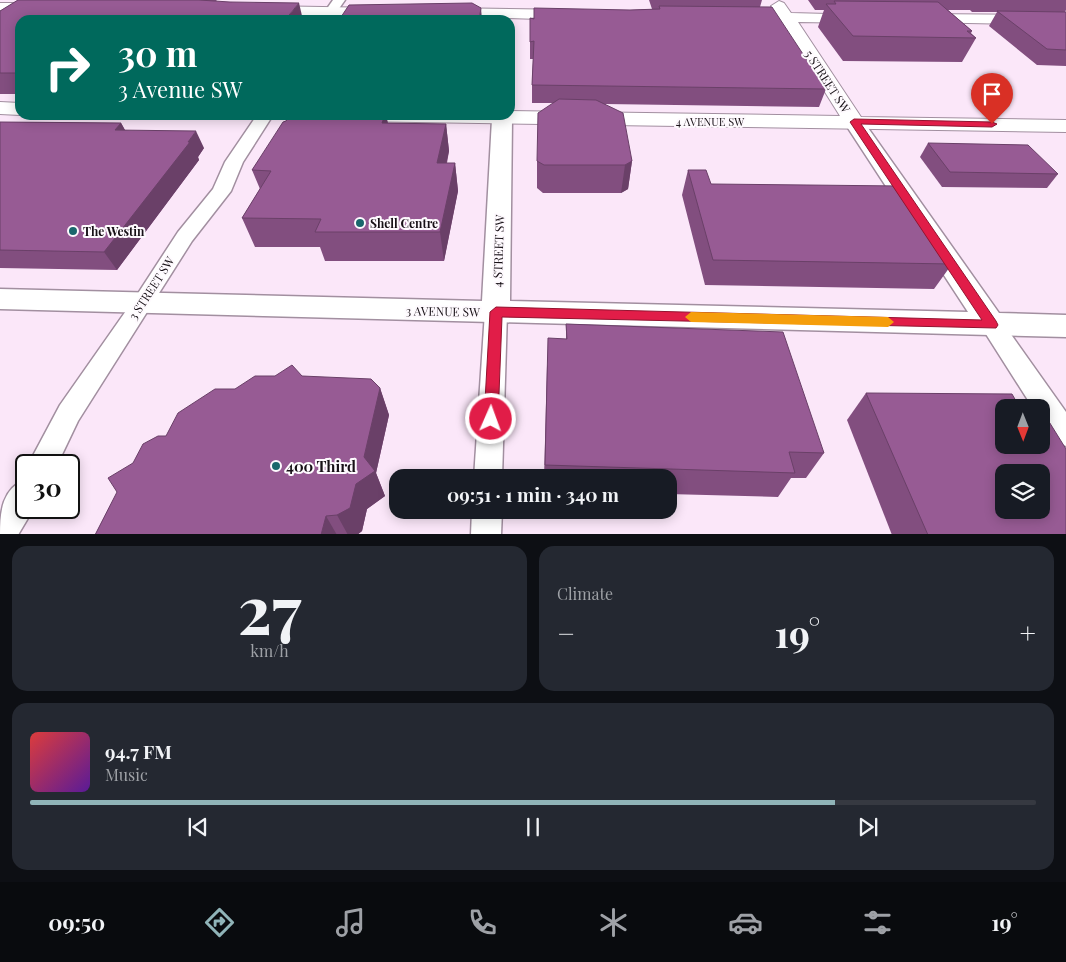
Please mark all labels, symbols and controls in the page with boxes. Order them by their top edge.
text: 30 m [118,29,198,76]
icon: right [35,35,100,100]
street label: 5 STREET SW [802,47,854,116]
pin [971,73,1013,124]
text: 3 Avenue SW [118,74,243,104]
icon: arrive [978,80,1006,108]
street label: 4 AVENUE SW [676,114,744,129]
street label: 4 STREET SW [489,214,507,288]
place label: Shell Centre [370,215,438,231]
marker: Shell Centre [354,217,366,229]
place label: The Westin [83,223,145,239]
marker: The Westin [67,225,79,237]
street label: 3 STREET SW [125,253,177,323]
street label: 3 AVENUE SW [406,302,480,320]
position arrow [464,392,516,444]
north arrow [995,399,1050,454]
map controls [995,399,1050,519]
speed limit sign: 30 [15,454,80,519]
place label: 400 Third [286,456,356,476]
marker: 400 Third [270,460,282,472]
button: layers [995,464,1050,519]
text: 09:51 · 1 min · 340 m [447,481,619,507]
text: 27 [238,564,301,650]
text: Climate [557,583,613,604]
text: 19° [774,607,820,658]
text: − [557,614,575,651]
text: + [1020,614,1036,651]
text: km/h [250,640,289,661]
text: 94.7 FM [105,738,172,764]
text: Music [105,764,148,785]
icon: previous [184,813,212,841]
icon: pause [519,813,547,841]
icon: next [854,813,882,841]
icon: directions [202,905,237,940]
icon: music [333,905,368,940]
icon: phone [465,905,500,940]
icon: climate [596,905,631,940]
icon: car [728,905,763,940]
icon: filters [860,905,895,940]
text: 09:50 [48,907,105,937]
text: 19° [991,907,1018,937]

